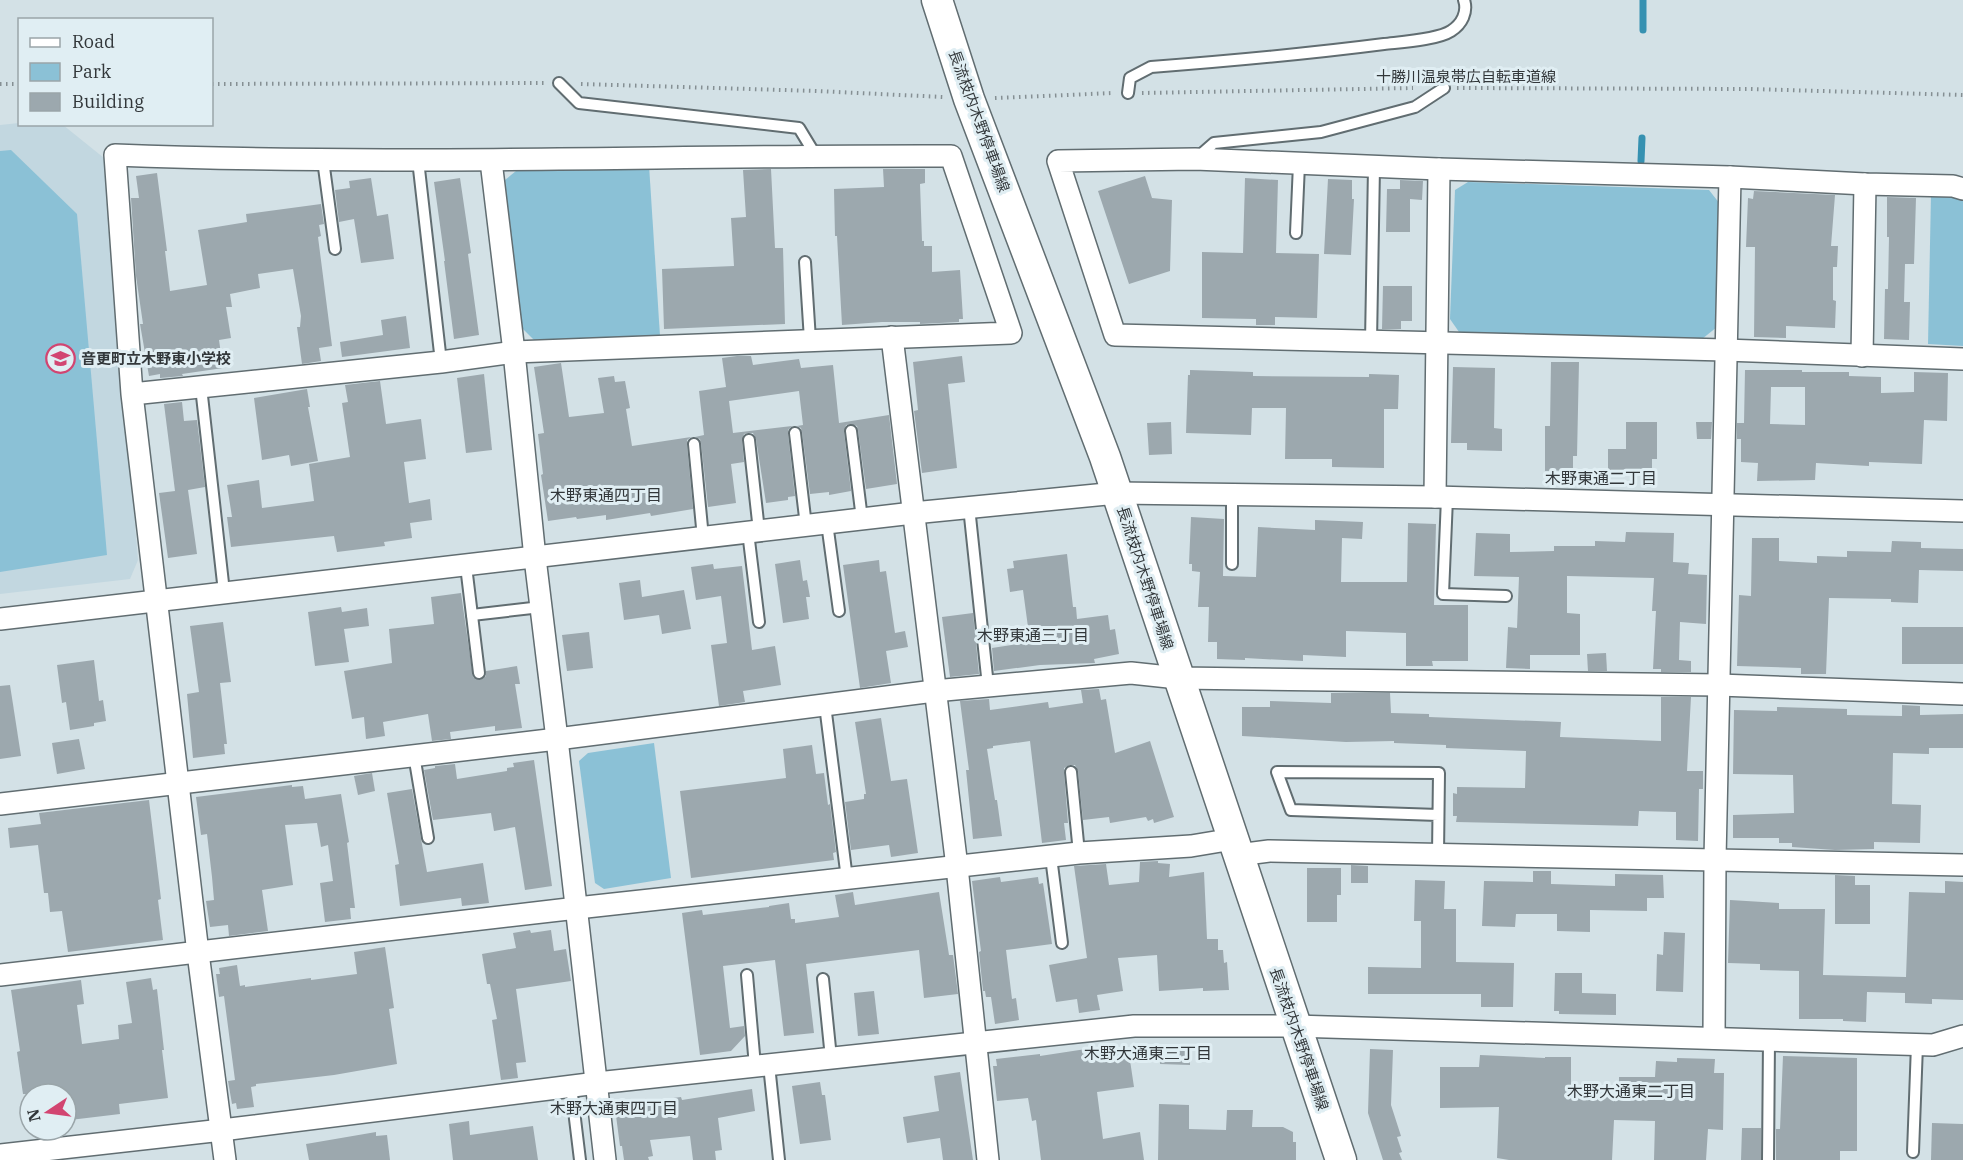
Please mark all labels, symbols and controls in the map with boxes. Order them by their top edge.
legend [18,18,213,126]
text: Road [72,30,115,53]
street label: 長流枝内木野停車場線 [945,47,1014,195]
text: Park [72,60,112,83]
street label: 十勝川温泉帯広自転車道線 [1376,67,1556,86]
text: Building [72,90,144,113]
school or university icon: 音更町立木野東小学校 [44,343,76,375]
place label: 音更町立木野東小学校 [81,349,231,368]
district label: 木野東通二丁目 [1545,468,1657,488]
district label: 木野東通四丁目 [550,485,662,505]
street label: 長流枝内木野停車場線 [1113,504,1178,652]
district label: 木野東通三丁目 [977,625,1089,645]
street label: 長流枝内木野停車場線 [1266,965,1333,1113]
district label: 木野大通東三丁目 [1084,1043,1212,1063]
district label: 木野大通東二丁目 [1567,1081,1695,1101]
north arrow [18,1082,78,1142]
district label: 木野大通東四丁目 [550,1098,678,1118]
text: N [22,1107,45,1124]

